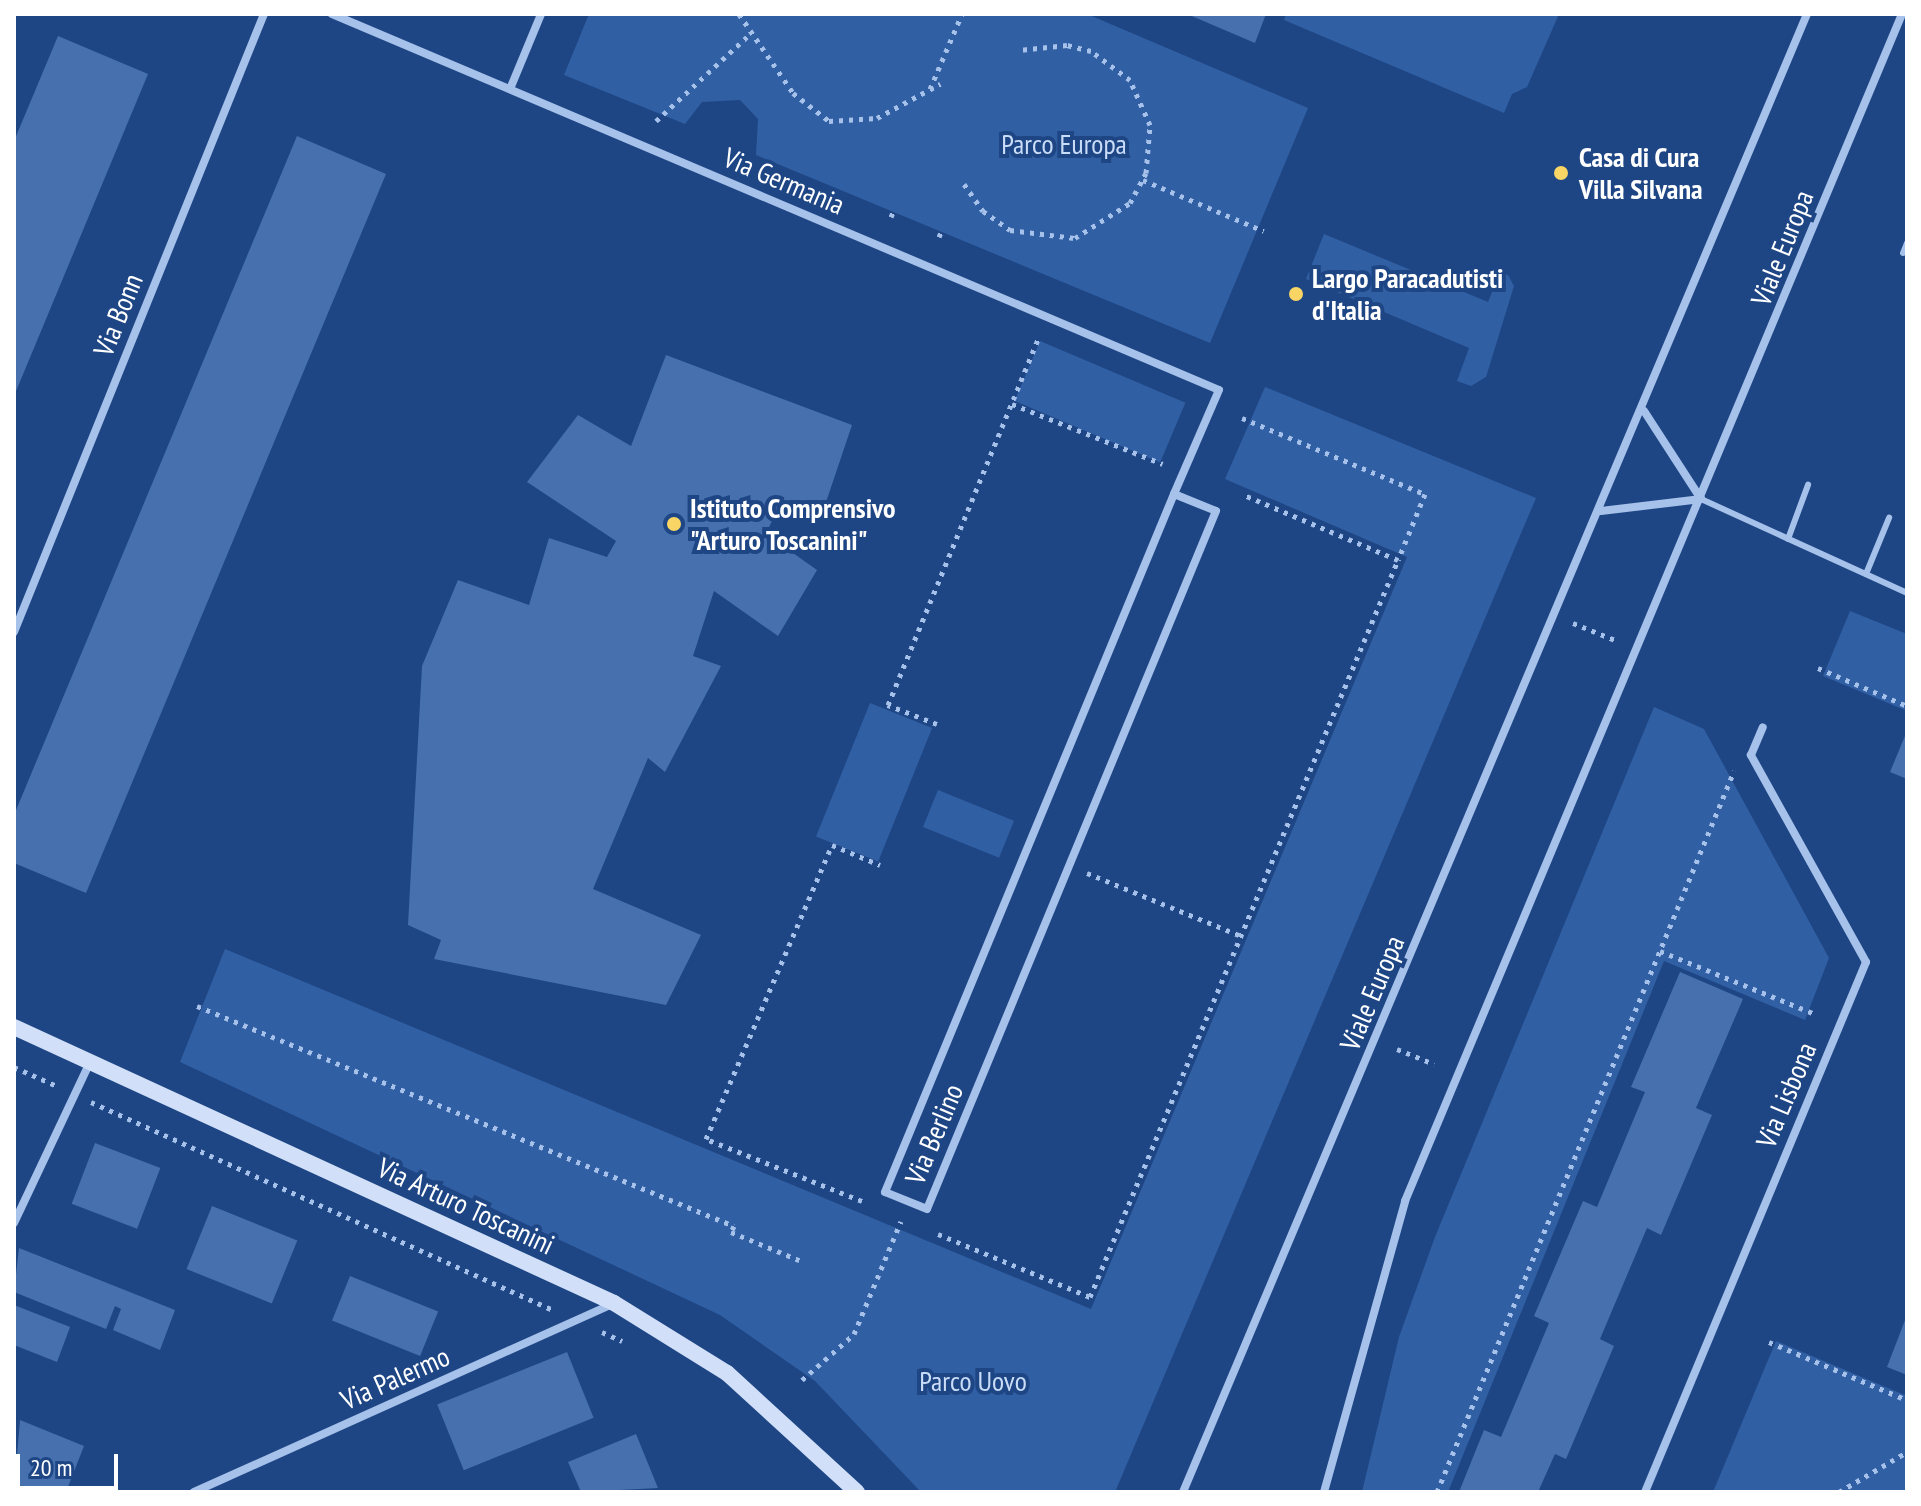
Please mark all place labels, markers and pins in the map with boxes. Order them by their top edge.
place label: Casa di Cura Villa Silvana [1579,140,1703,206]
marker: Casa di Cura Villa Silvana [1550,162,1572,184]
place label: Largo Paracadutisti d'Italia [1312,261,1503,327]
marker: Largo Paracadutisti d'Italia [1287,285,1305,303]
place label: Istituto Comprensivo "Arturo Toscanini" [690,491,896,557]
marker: Istituto Comprensivo "Arturo Toscanini" [665,515,683,533]

